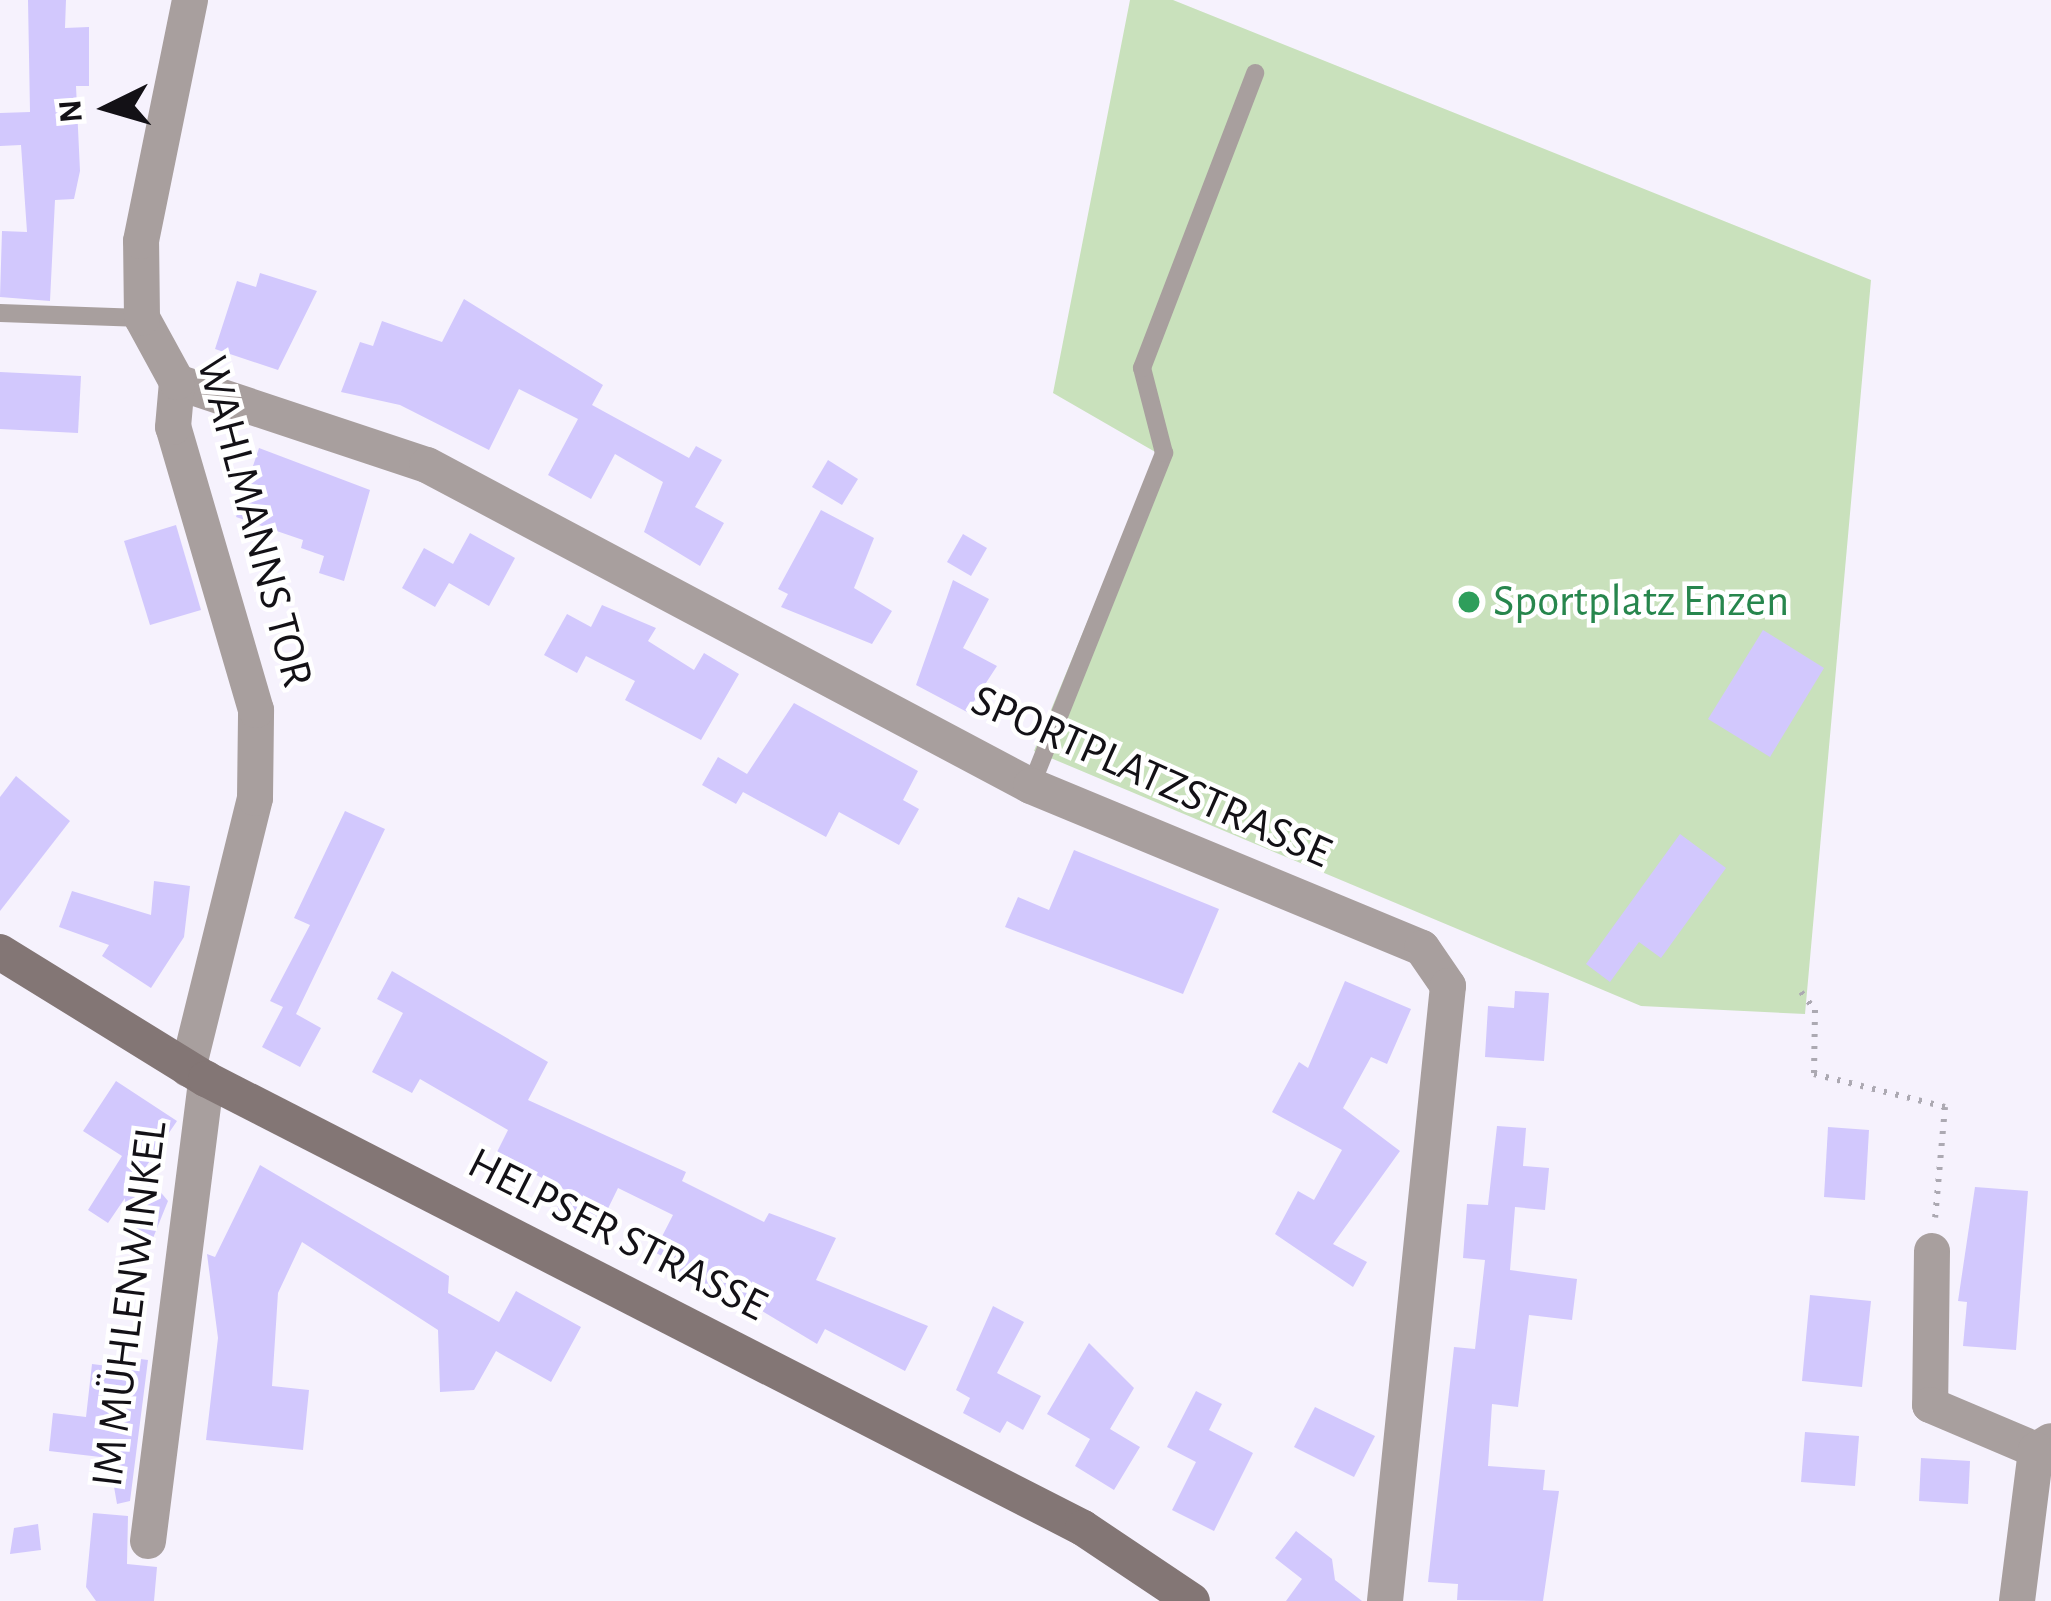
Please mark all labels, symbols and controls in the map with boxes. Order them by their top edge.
north arrow [48,48,168,168]
text: N [54,98,89,124]
street label: WAHLMANNS TOR [184,351,324,693]
place label: Sportplatz Enzen [1493,575,1789,629]
marker: Sportplatz Enzen [1456,589,1482,615]
street label: SPORTPLATZSTRASSE [963,673,1339,881]
street label: IM MÜHLENWINKEL [81,1118,179,1490]
street label: HELPSER STRASSE [459,1137,775,1333]

